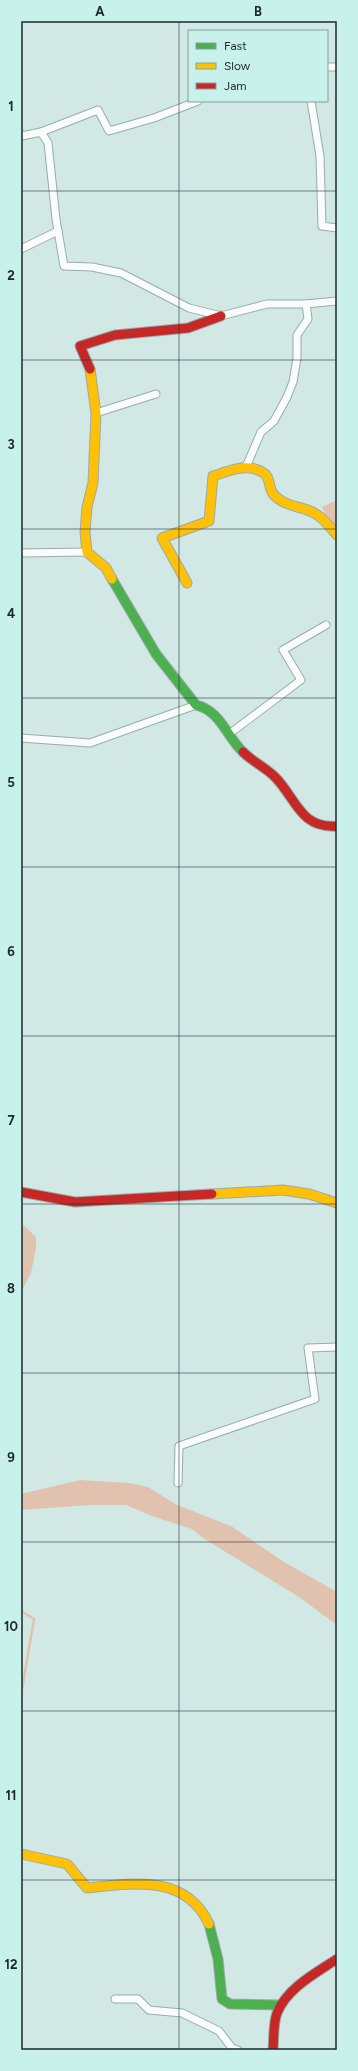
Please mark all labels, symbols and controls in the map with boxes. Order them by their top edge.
text: A [95,4,105,19]
text: B [254,4,262,19]
legend [188,30,328,102]
text: Fast [224,39,247,53]
text: Slow [224,59,251,73]
text: Jam [224,79,247,93]
text: 1 [8,99,14,114]
text: 2 [7,268,15,283]
text: 3 [7,437,15,452]
text: 4 [7,606,15,621]
text: 5 [7,775,15,790]
text: 6 [7,944,15,959]
text: 7 [7,1113,15,1128]
text: 8 [7,1281,15,1296]
text: 9 [7,1450,15,1465]
text: 10 [4,1619,18,1634]
text: 11 [6,1788,16,1803]
text: 12 [4,1957,18,1972]

